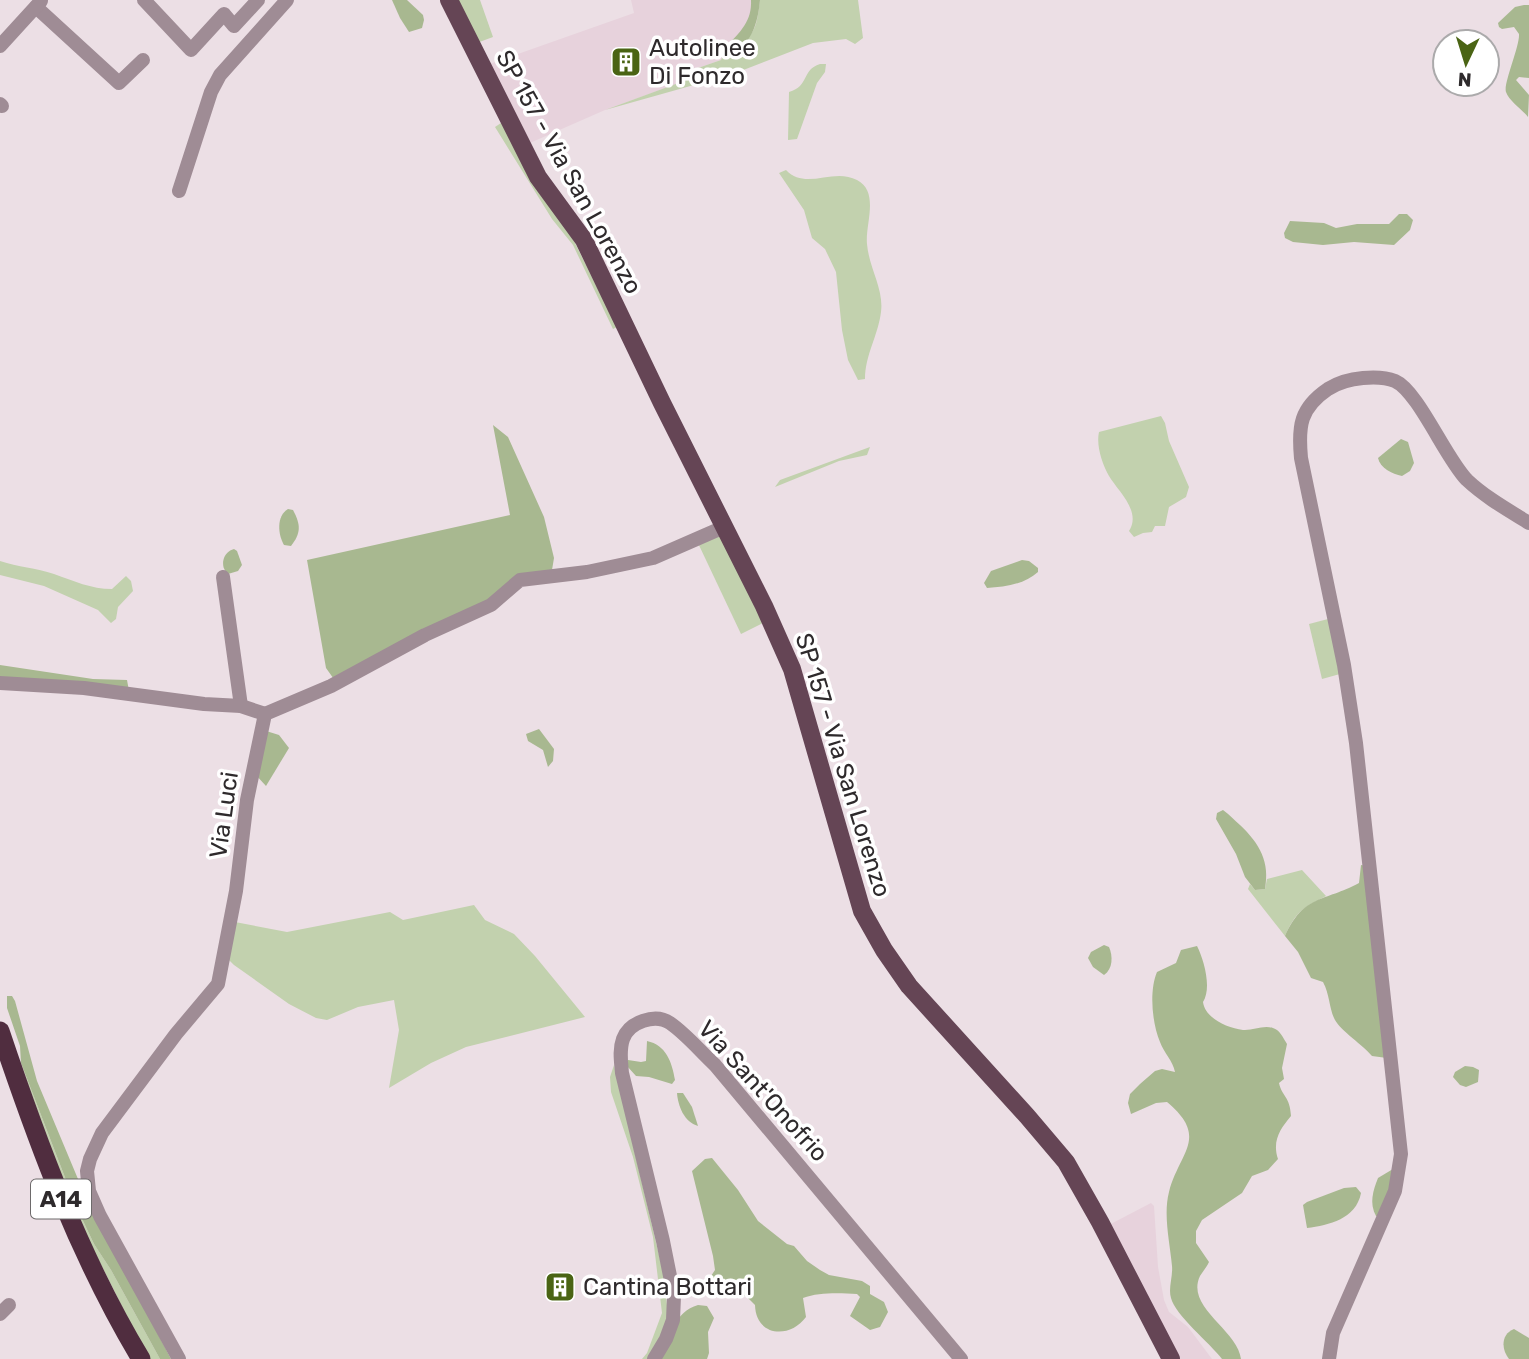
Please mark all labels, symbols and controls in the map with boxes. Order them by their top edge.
north arrow [1431,28,1501,98]
place label: Autolinee Di Fonzo [649,34,756,90]
street label: SP 157 - Via San Lorenzo [490,45,648,299]
building icon: Autolinee Di Fonzo [609,45,643,79]
text: N [1457,68,1472,91]
street label: SP 157 - Via San Lorenzo [790,630,896,900]
street label: Via Luci [204,770,244,860]
street label: Via Sant'Onofrio [692,1015,834,1167]
road number: A14 [31,1180,91,1218]
building icon: Cantina Bottari [543,1270,577,1304]
place label: Cantina Bottari [583,1273,752,1301]

